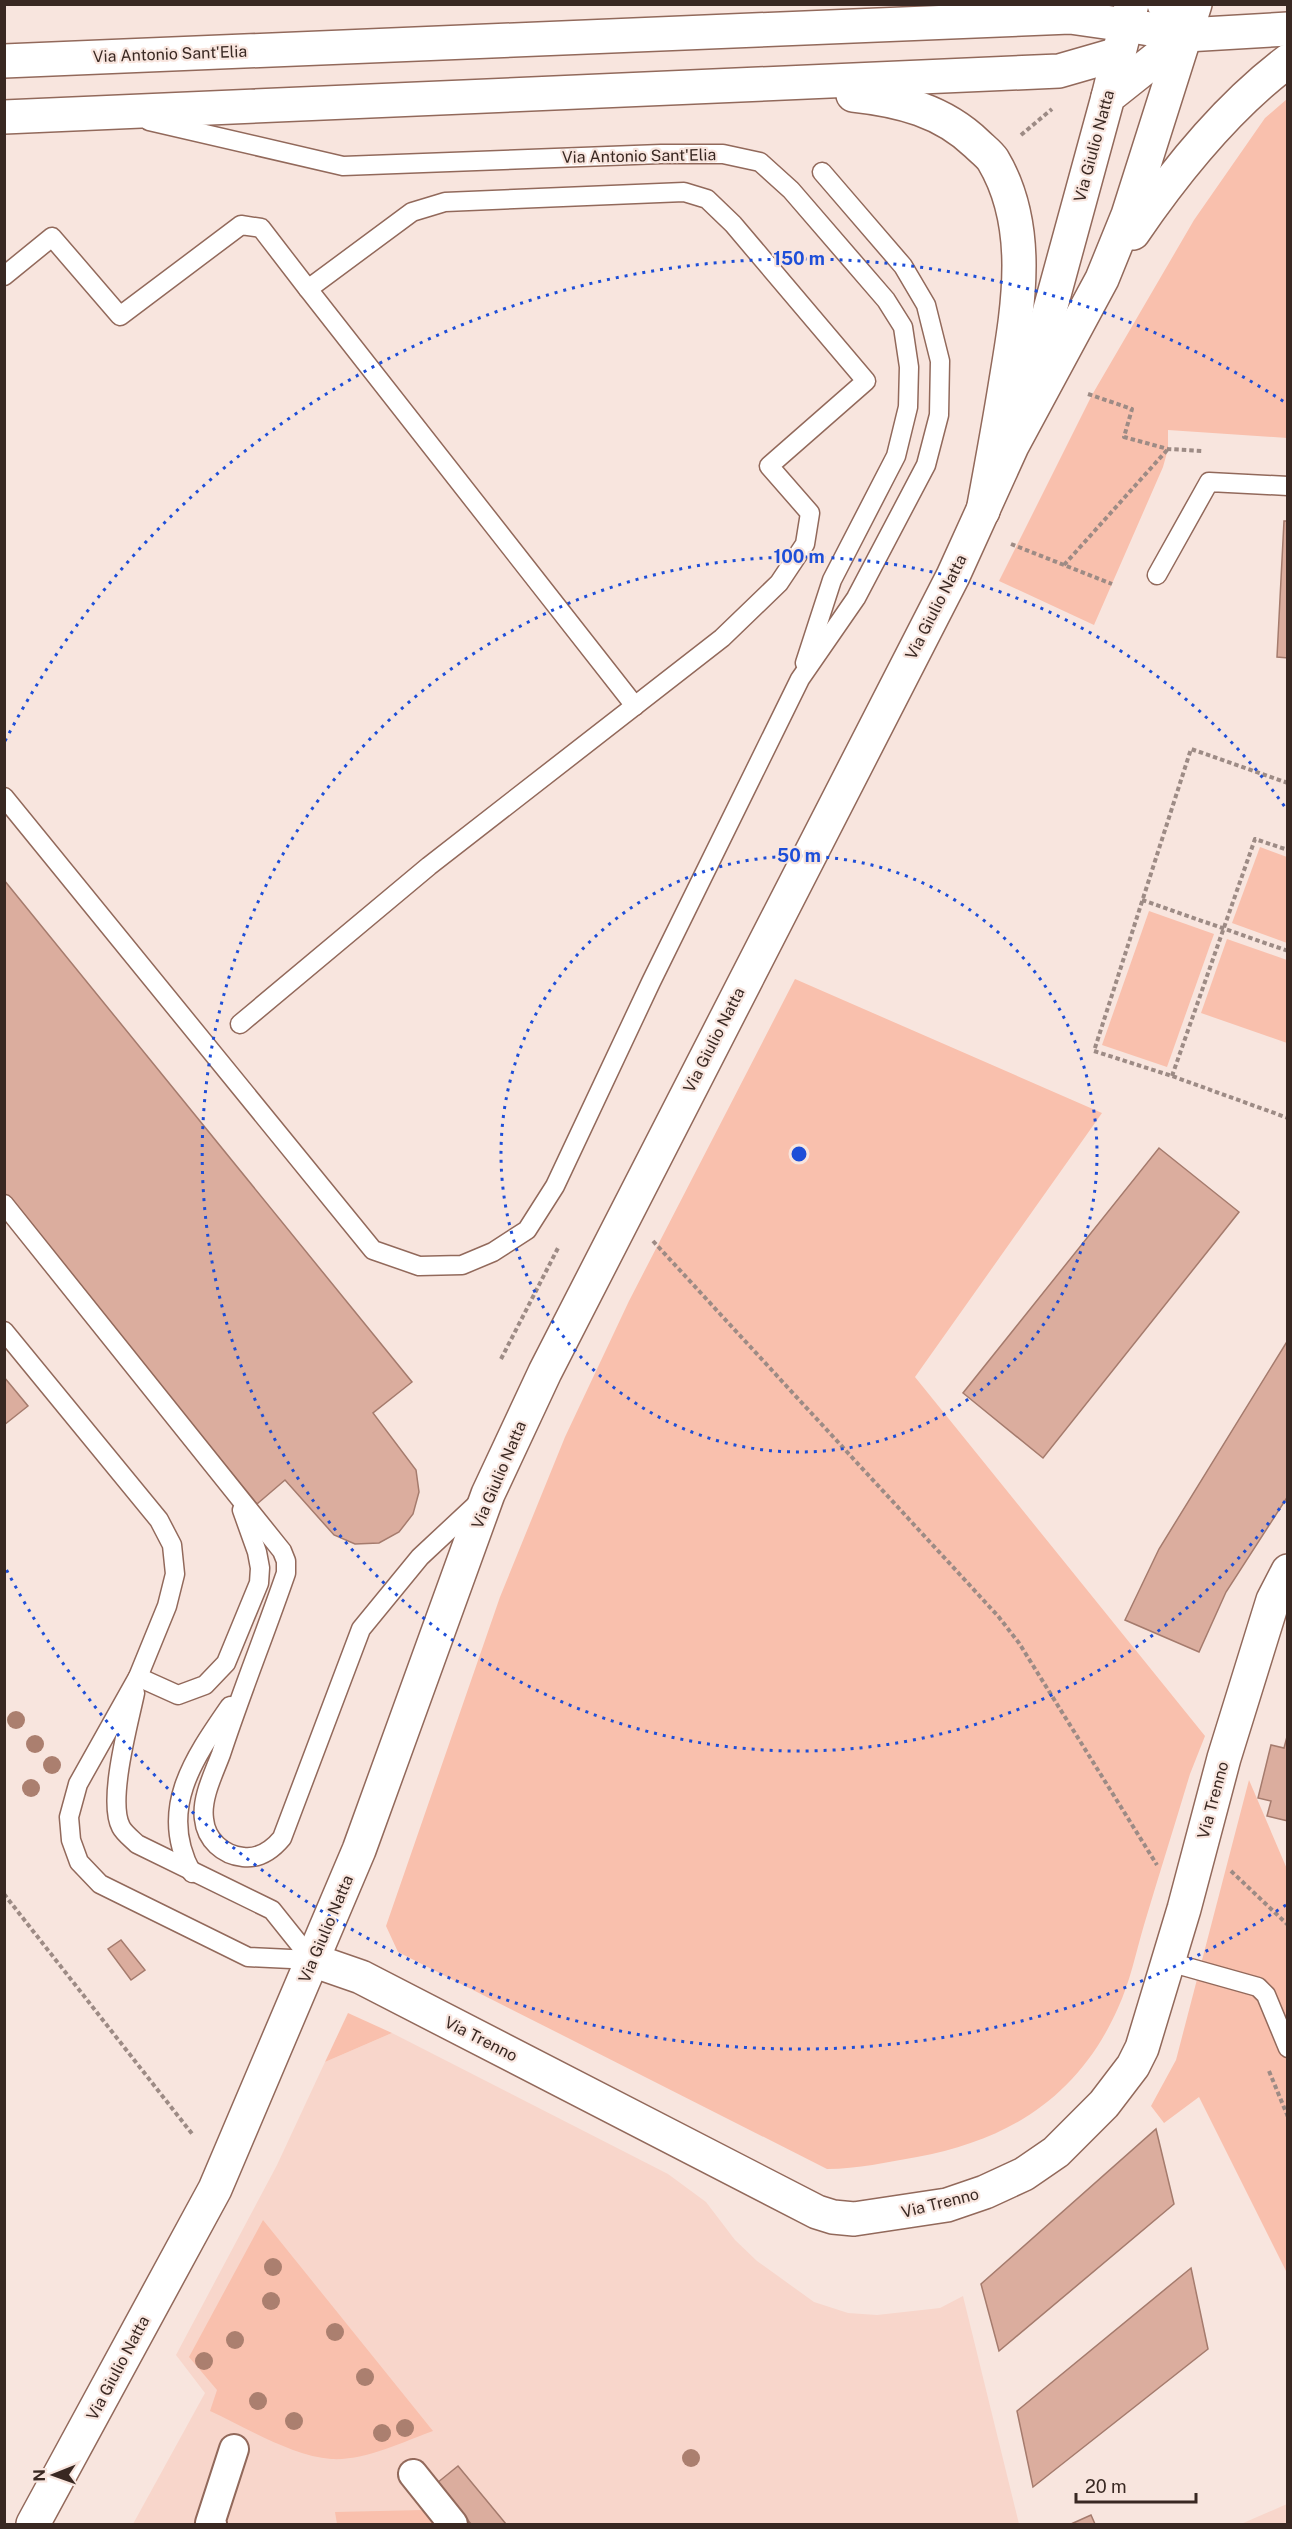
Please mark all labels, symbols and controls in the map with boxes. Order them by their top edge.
street label: Via Antonio Sant'Elia [93,42,247,66]
street label: Via Giulio Natta [1070,88,1118,204]
street label: Via Antonio Sant'Elia [562,145,716,167]
text: 150 m [773,248,825,269]
text: 100 m [773,546,825,567]
street label: Via Giulio Natta [901,551,971,663]
text: 50 m [777,845,821,866]
street label: Via Giulio Natta [679,984,749,1096]
centre of rings [789,1144,809,1164]
street label: Via Giulio Natta [468,1418,530,1532]
street label: Via Trenno [1194,1759,1232,1841]
street label: Via Giulio Natta [295,1872,357,1986]
street label: Via Trenno [441,2013,521,2065]
street label: Via Trenno [899,2184,981,2222]
street label: Via Giulio Natta [83,2313,153,2423]
north arrow [24,2445,84,2505]
scale bar [1076,2466,1196,2504]
text: N [30,2469,49,2482]
text: 20 m [1085,2476,1127,2497]

